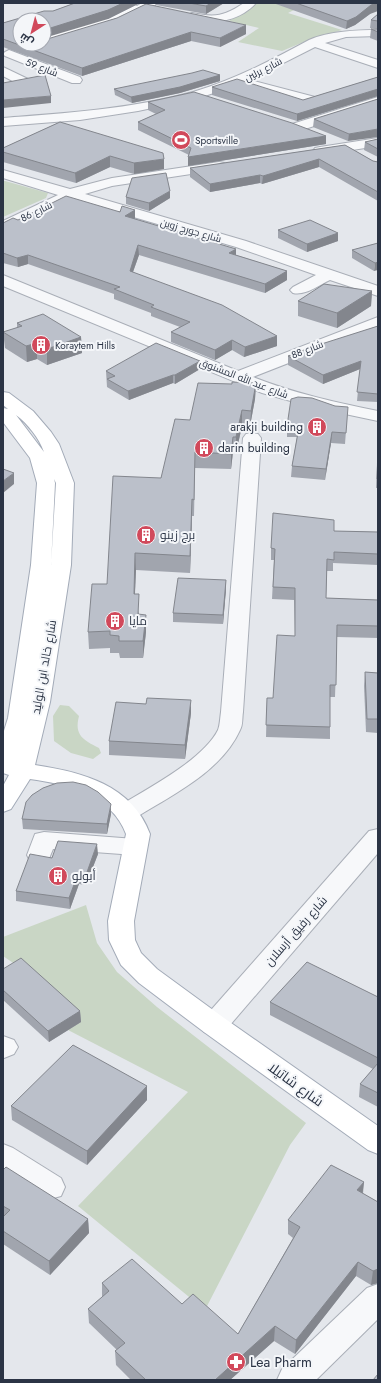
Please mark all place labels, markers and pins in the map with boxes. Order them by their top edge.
sports icon: Sportsville [170,129,192,151]
place label: Sportsville [195,133,238,148]
building icon: Koraytem Hills [30,334,52,356]
place label: Koraytem Hills [55,338,115,353]
building icon: arakji building [306,416,328,438]
place label: arakji building [230,418,303,436]
building icon: darin building [193,437,215,459]
place label: darin building [218,439,290,457]
building icon: برج زينو [135,524,157,546]
place label: برج زينو [160,526,195,544]
building icon: مايا [104,610,126,632]
place label: مايا [129,612,147,630]
building icon: أبولو [47,865,69,887]
place label: أبولو [72,867,96,885]
pharmacy icon: Lea Pharm [225,1351,247,1373]
place label: Lea Pharm [250,1352,312,1372]

